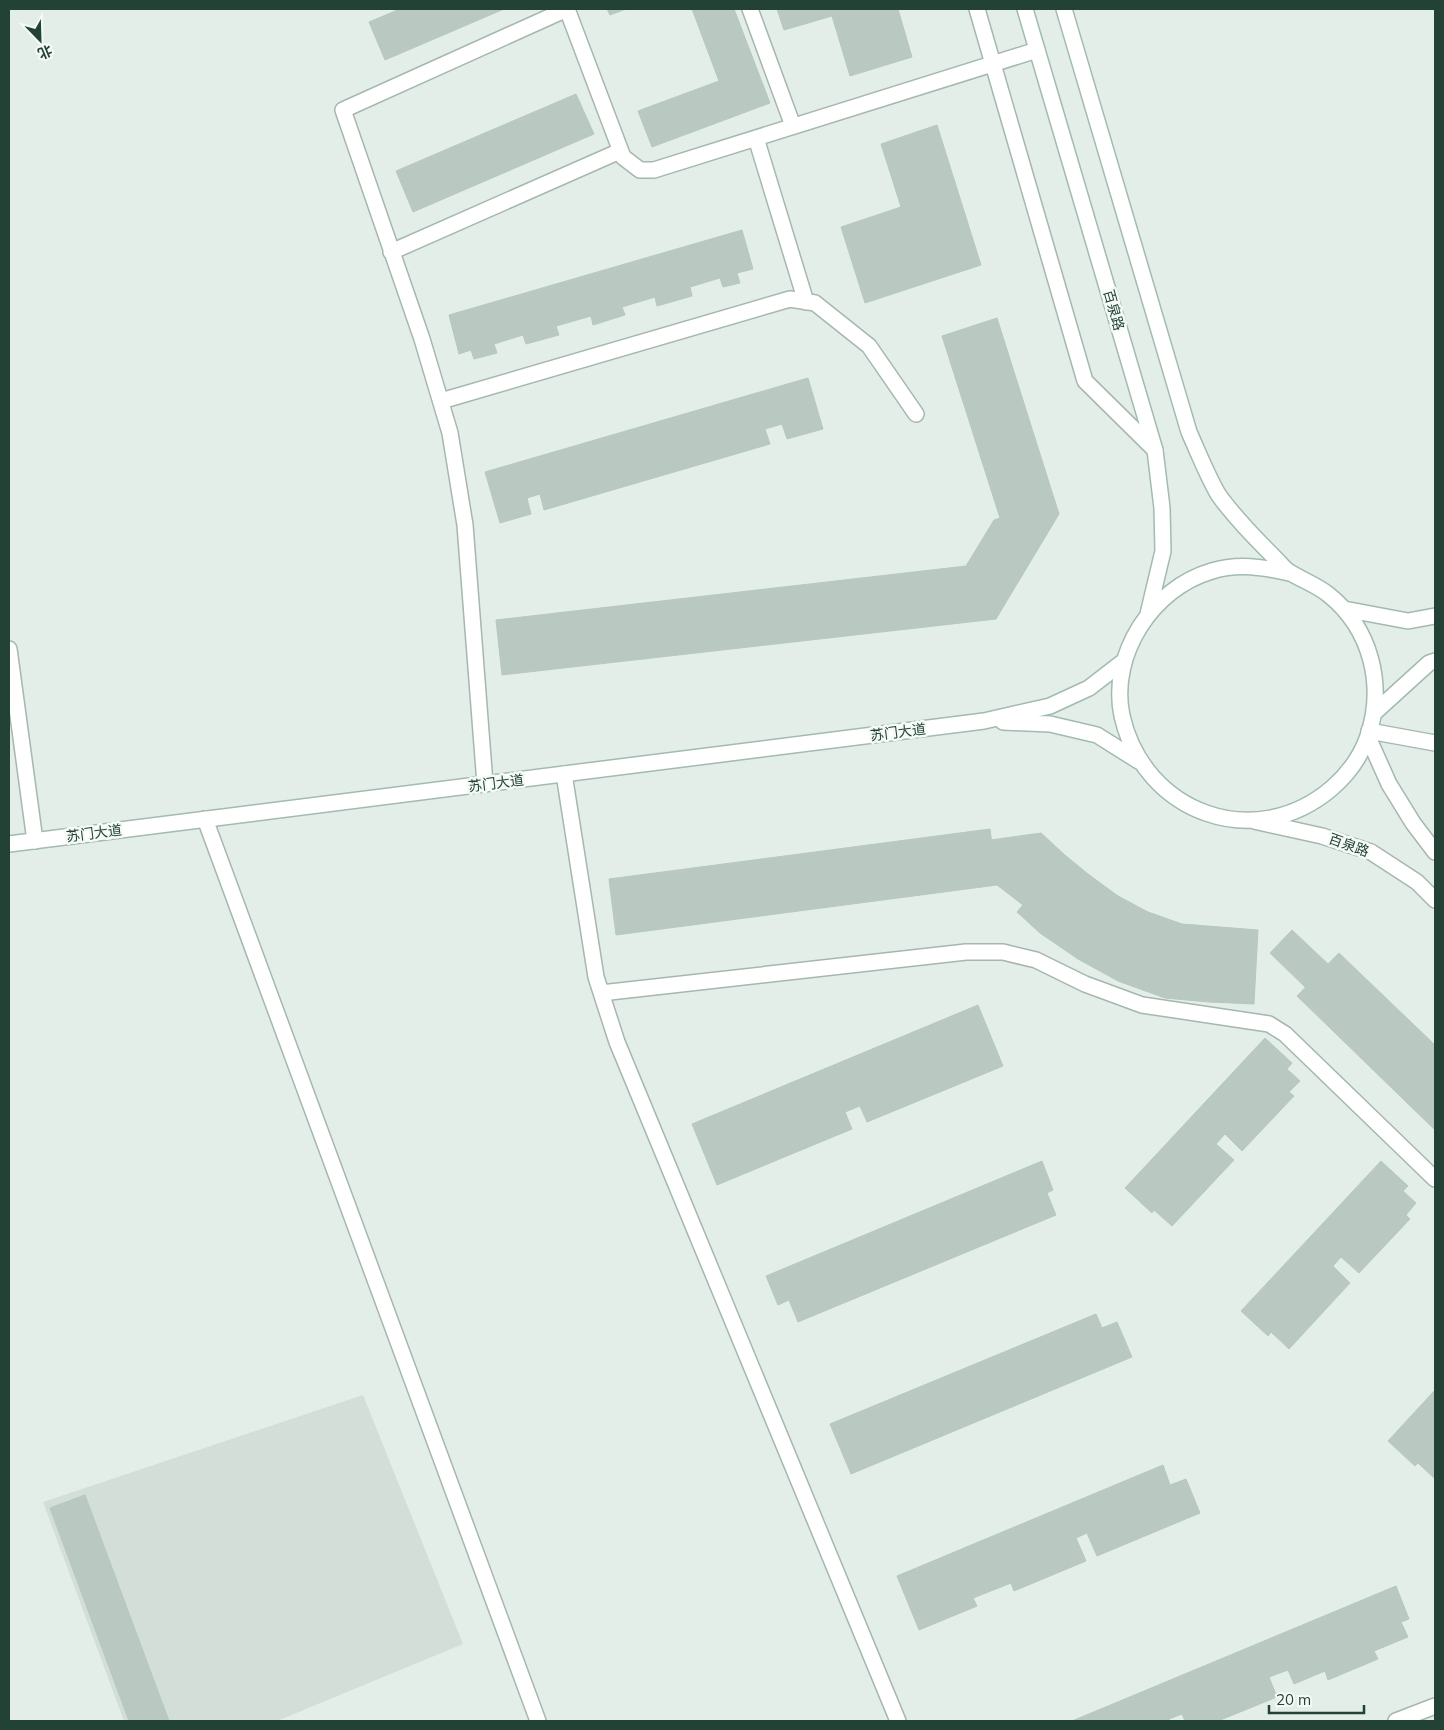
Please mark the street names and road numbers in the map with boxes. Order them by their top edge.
street label: 百泉路 [1100,287,1128,333]
street label: 苏门大道 [869,720,927,744]
street label: 苏门大道 [467,771,525,795]
street label: 苏门大道 [65,821,123,845]
street label: 百泉路 [1326,829,1372,861]

